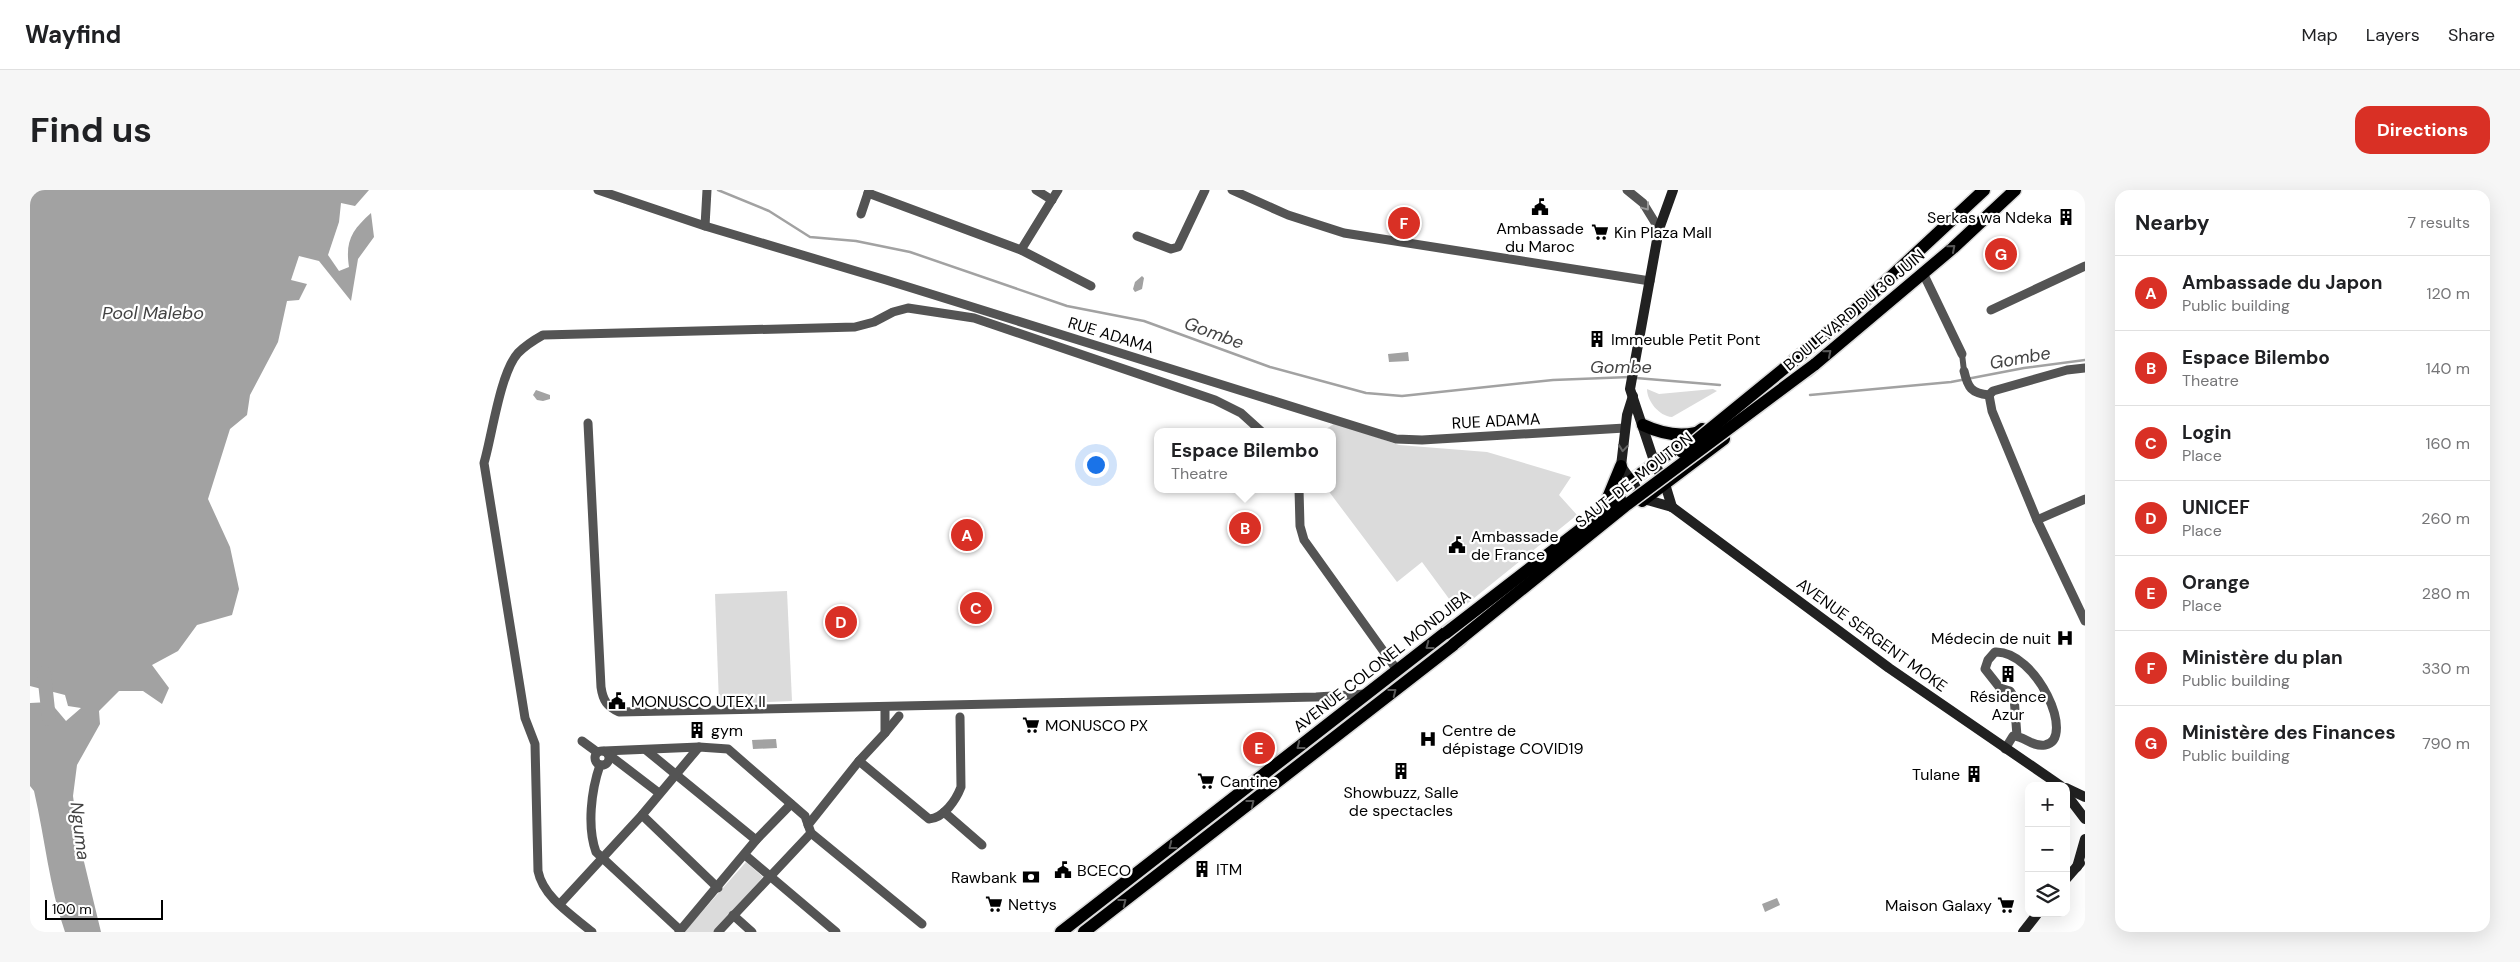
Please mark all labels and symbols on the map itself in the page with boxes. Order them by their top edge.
public building icon: Ambassade du Maroc [1530,197,1550,217]
one-way arrow [1640,201,1648,210]
pin: F [1388,204,1420,242]
place label: Serkas wa Ndeka [1927,207,2052,228]
building icon: Serkas wa Ndeka [2056,207,2076,227]
place label: Ambassade du Maroc [1496,218,1584,257]
supermarket icon: Kin Plaza Mall [1590,222,1610,242]
place label: Kin Plaza Mall [1614,222,1712,243]
pin: G [1985,235,2017,273]
one-way arrow [1947,244,1956,253]
street label: BOULEVARD DU 30 JUIN [1779,245,1929,375]
water label: Pool Malebo [102,301,204,325]
water label: Gombe [1181,311,1247,355]
street label: RUE ADAMA [1065,312,1157,358]
building icon: Immeuble Petit Pont [1587,329,1607,349]
place label: Immeuble Petit Pont [1611,329,1760,350]
water label: Gombe [1988,341,2052,375]
one-way arrow [1823,350,1832,359]
water label: Gombe [1590,355,1652,379]
street label: RUE ADAMA [1451,408,1541,434]
street label: SAUT-DE-MOUTON [1571,428,1697,532]
one-way arrow [1617,444,1628,452]
your location [1083,452,1109,478]
pin: B [1229,509,1261,547]
pin: A [951,516,983,554]
place label: Ambassade de France [1471,526,1559,565]
public building icon: Ambassade de France [1447,535,1467,555]
street label: AVENUE SERGENT MOKE [1793,573,1951,697]
street label: AVENUE COLONEL MONDJIBA [1289,585,1475,737]
pin: C [960,589,992,627]
pin: D [825,603,857,641]
place label: Médecin de nuit [1931,628,2051,649]
hospital icon: Médecin de nuit [2055,628,2075,648]
one-way arrow [1425,640,1435,649]
building icon: Résidence Azur [1998,664,2018,684]
place label: Résidence Azur [1970,686,2046,725]
one-way arrow [1387,689,1396,697]
public building icon: MONUSCO UTEX II [607,691,627,711]
place label: MONUSCO UTEX II [631,691,766,712]
supermarket icon: MONUSCO PX [1021,715,1041,735]
place label: MONUSCO PX [1045,715,1149,736]
building icon: gym [687,720,707,740]
place label: gym [711,720,743,741]
place label: Centre de dépistage COVID19 [1442,720,1584,759]
pin: E [1243,729,1275,767]
hospital icon: Centre de dépistage COVID19 [1418,729,1438,749]
one-way arrow [1297,740,1306,748]
building icon: Showbuzz, Salle de spectacles [1391,761,1411,781]
place label: Tulane [1912,764,1960,785]
building icon: Tulane [1964,764,1984,784]
supermarket icon: Cantine [1196,771,1216,791]
place label: Cantine [1220,771,1278,792]
place label: Showbuzz, Salle de spectacles [1343,782,1459,821]
one-way arrow [1246,799,1255,808]
water label: Nguma [65,800,95,862]
one-way arrow [1169,840,1178,848]
building icon: ITM [1192,859,1212,879]
place label: ITM [1216,859,1242,880]
public building icon: BCECO [1053,860,1073,880]
place label: BCECO [1077,860,1131,881]
place label: Rawbank [951,867,1017,888]
bank icon: Rawbank [1021,867,1041,887]
supermarket icon: Nettys [984,894,1004,914]
place label: Nettys [1008,894,1057,915]
place label: Maison Galaxy [1885,895,1992,916]
supermarket icon: Maison Galaxy [1996,895,2016,915]
scale bar [45,897,162,920]
one-way arrow [1117,900,1126,908]

